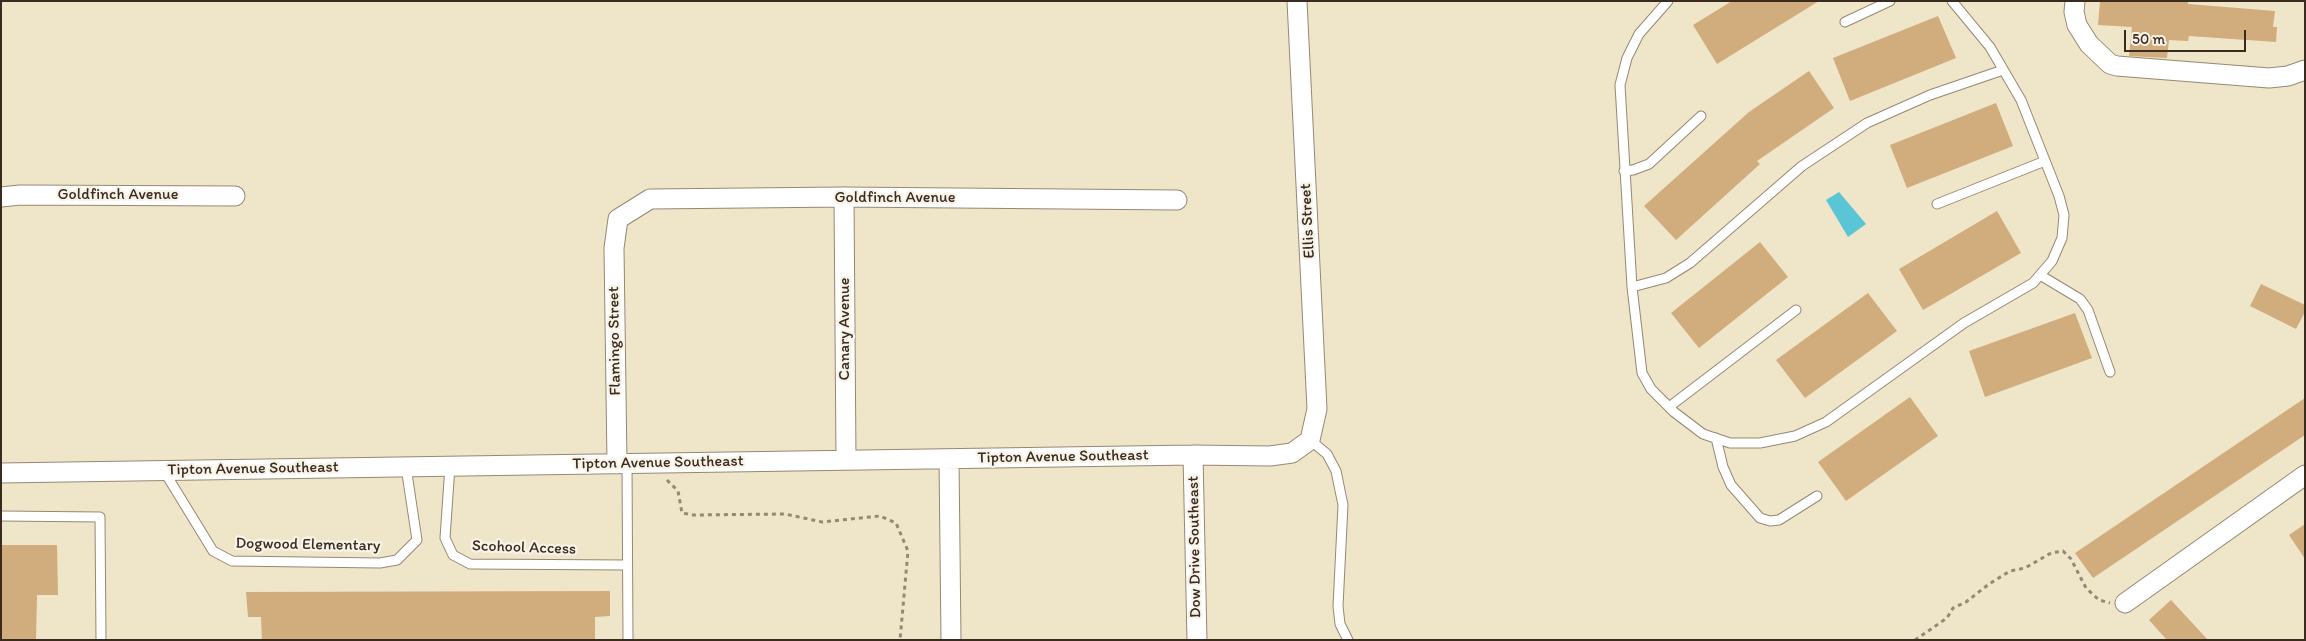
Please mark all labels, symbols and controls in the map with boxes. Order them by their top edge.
scale bar [2126,20,2248,52]
text: 50 m [2132,30,2165,48]
street label: Ellis Street [1296,183,1320,259]
street label: Goldfinch Avenue [58,185,178,205]
street label: Goldfinch Avenue [835,188,955,208]
street label: Canary Avenue [835,278,855,380]
street label: Flamingo Street [604,286,626,396]
street label: Tipton Avenue Southeast [977,446,1149,468]
street label: Tipton Avenue Southeast [572,452,744,474]
street label: Tipton Avenue Southeast [167,458,339,480]
street label: Dow Drive Southeast [1184,476,1206,618]
street label: Dogwood Elementary [235,534,381,556]
street label: Scohool Access [472,537,576,559]

